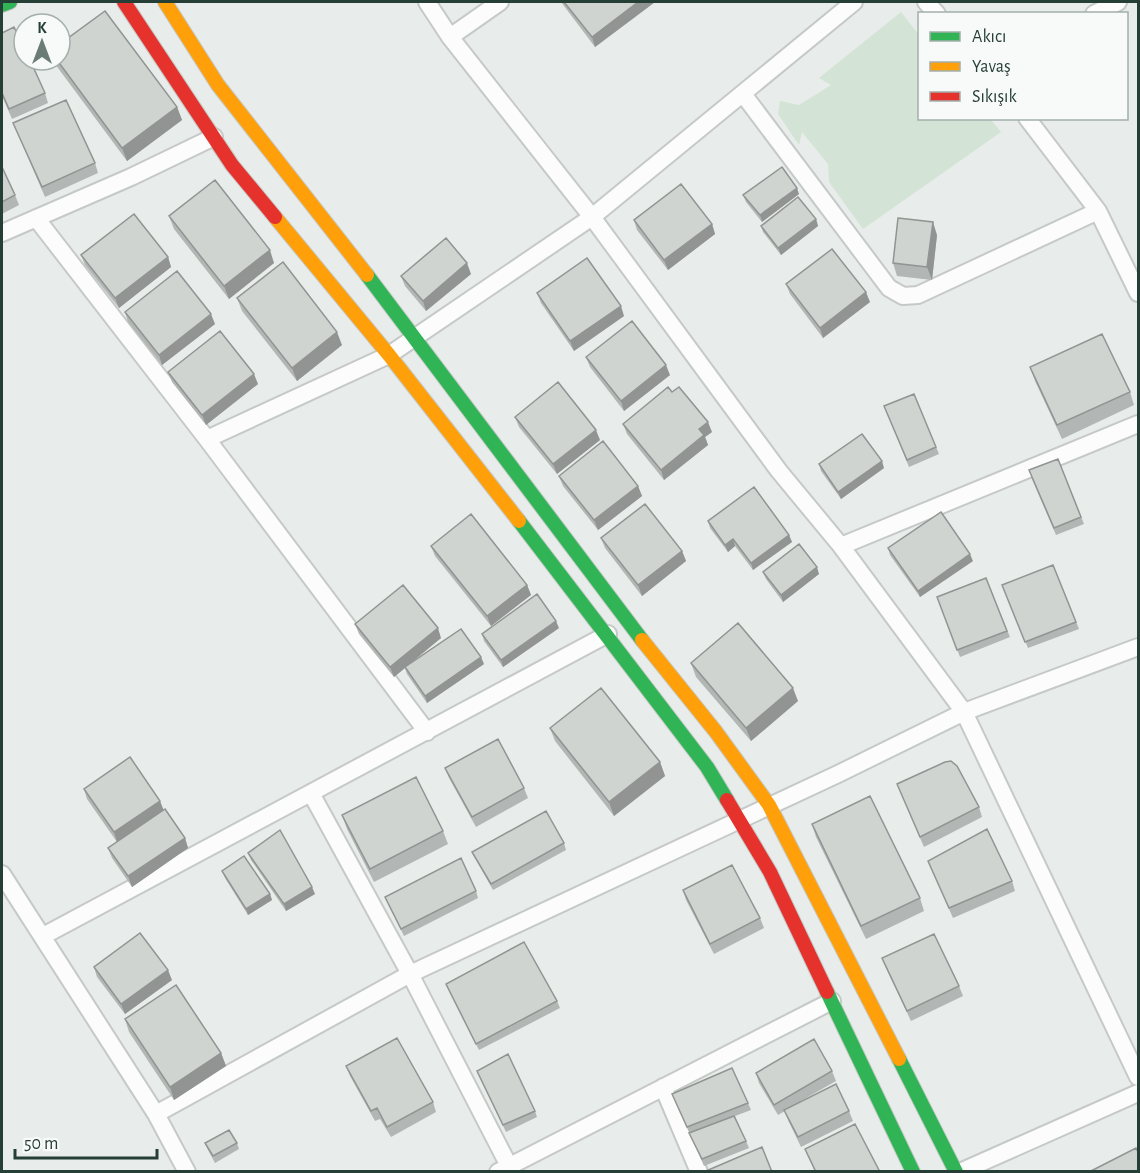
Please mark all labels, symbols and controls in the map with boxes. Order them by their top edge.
north arrow [12,12,72,72]
legend [918,12,1128,120]
text: K [37,20,47,36]
text: Akıcı [972,28,1006,46]
text: Yavaş [972,58,1011,76]
text: Sıkışık [972,88,1017,106]
scale bar [15,1122,158,1160]
text: 50 m [24,1135,58,1153]

